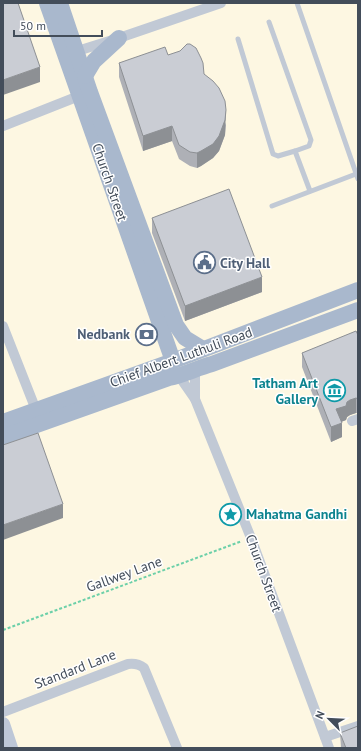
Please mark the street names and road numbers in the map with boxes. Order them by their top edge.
street label: Church Street [88,141,132,224]
street label: Chief Albert Luthuli Road [107,323,255,391]
street label: Church Street [242,532,286,615]
street label: Gallwey Lane [84,552,164,596]
street label: Standard Lane [32,645,118,693]

